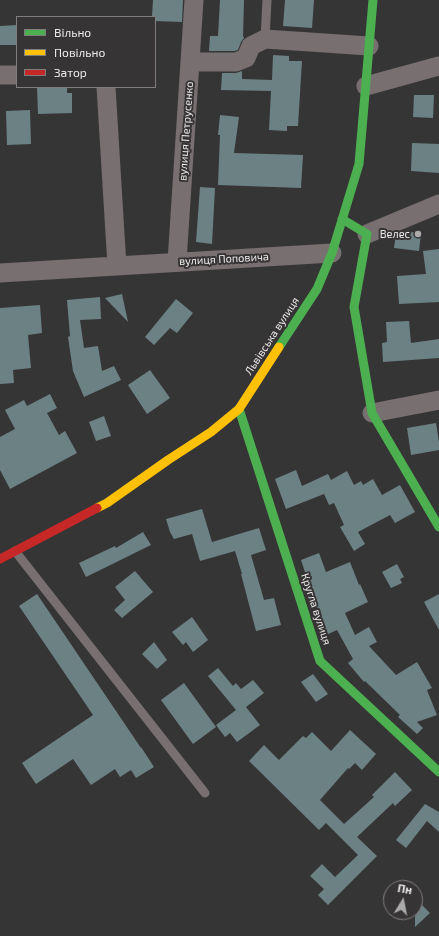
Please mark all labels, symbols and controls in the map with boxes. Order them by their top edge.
legend [16,16,156,88]
text: Вільно [54,25,91,39]
text: Повільно [54,45,105,59]
text: Затор [54,65,87,79]
street label: вулиця Петрусенко [176,81,196,181]
place label: Велес [380,227,410,241]
marker: Велес [413,229,423,239]
street label: вулиця Поповича [179,250,269,268]
street label: Львівська вулиця [242,295,302,377]
street label: Кругла вулиця [298,572,334,646]
north arrow [383,880,423,920]
text: Пн [397,881,413,896]

